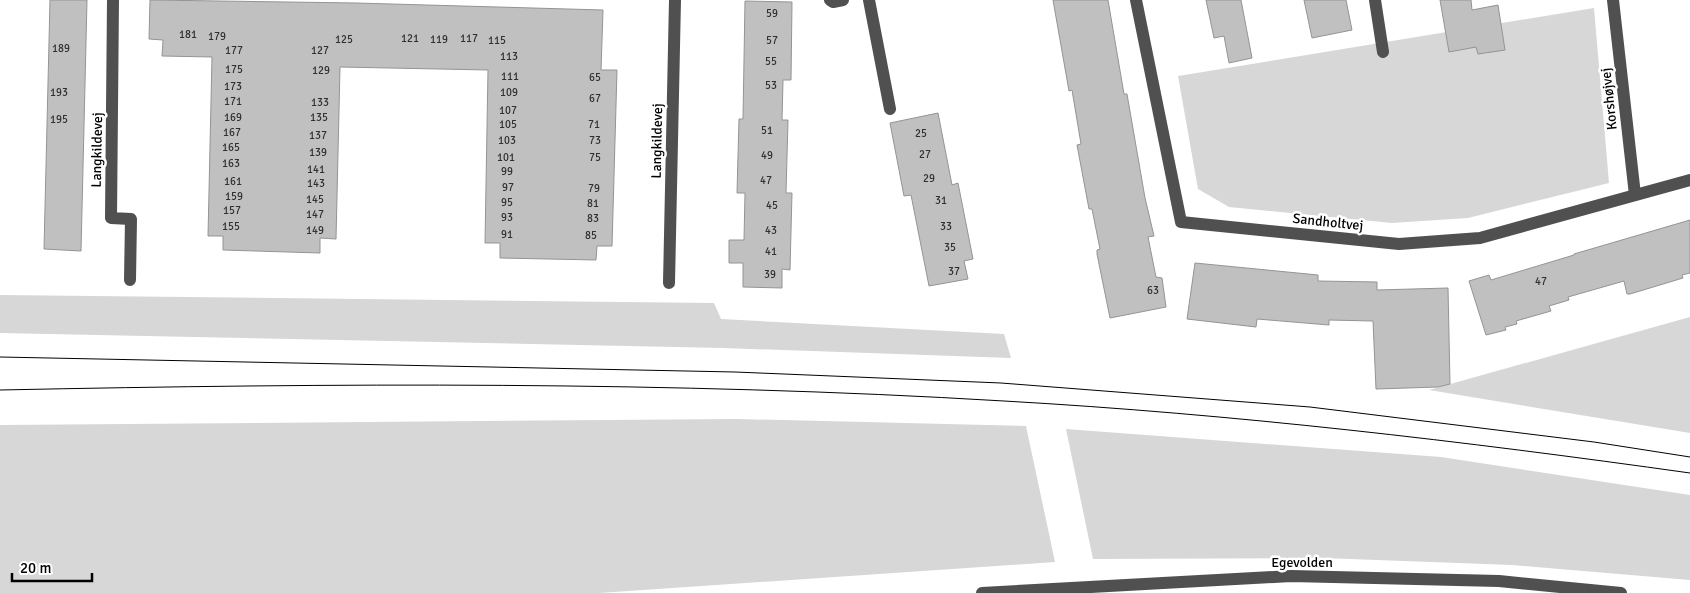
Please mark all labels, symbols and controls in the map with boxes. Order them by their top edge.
house number: 59 [766,7,778,20]
house number: 181 [179,28,197,41]
house number: 179 [208,30,226,43]
house number: 121 [401,32,419,45]
house number: 117 [460,32,478,45]
house number: 125 [335,33,353,46]
house number: 119 [430,33,448,46]
house number: 115 [488,34,506,47]
house number: 57 [766,34,778,47]
house number: 189 [52,42,70,55]
house number: 177 [225,44,243,57]
house number: 127 [311,44,329,57]
house number: 113 [500,50,518,63]
house number: 55 [765,55,777,68]
house number: 175 [225,63,243,76]
house number: 129 [312,64,330,77]
street label: Korshøjvej [1597,67,1621,131]
house number: 111 [501,70,519,83]
house number: 65 [589,71,601,84]
house number: 53 [765,79,777,92]
house number: 173 [224,80,242,93]
house number: 193 [50,86,68,99]
house number: 109 [500,86,518,99]
house number: 67 [589,92,601,105]
house number: 171 [224,95,242,108]
house number: 133 [311,96,329,109]
street label: Langkildevej [648,103,666,179]
house number: 107 [499,104,517,117]
house number: 169 [224,111,242,124]
house number: 135 [310,111,328,124]
street label: Langkildevej [88,112,106,188]
house number: 195 [50,113,68,126]
house number: 105 [499,118,517,131]
house number: 71 [588,118,600,131]
house number: 51 [761,124,773,137]
house number: 167 [223,126,241,139]
house number: 25 [915,127,927,140]
house number: 137 [309,129,327,142]
house number: 103 [498,134,516,147]
house number: 73 [589,134,601,147]
house number: 165 [222,141,240,154]
house number: 139 [309,146,327,159]
house number: 27 [919,148,931,161]
house number: 49 [761,149,773,162]
house number: 101 [497,151,515,164]
house number: 75 [589,151,601,164]
house number: 163 [222,157,240,170]
house number: 141 [307,163,325,176]
house number: 99 [501,165,513,178]
house number: 29 [923,172,935,185]
house number: 47 [760,174,772,187]
house number: 161 [224,175,242,188]
house number: 143 [307,177,325,190]
house number: 97 [502,181,514,194]
house number: 79 [588,182,600,195]
house number: 159 [225,190,243,203]
house number: 145 [306,193,324,206]
house number: 31 [935,194,947,207]
house number: 95 [501,196,513,209]
house number: 81 [587,197,599,210]
house number: 45 [766,199,778,212]
house number: 157 [223,204,241,217]
house number: 147 [306,208,324,221]
street label: Sandholtvej [1292,210,1364,234]
house number: 93 [501,211,513,224]
house number: 83 [587,212,599,225]
house number: 155 [222,220,240,233]
house number: 33 [940,220,952,233]
house number: 149 [306,224,324,237]
house number: 43 [765,224,777,237]
house number: 91 [501,228,513,241]
house number: 85 [585,229,597,242]
house number: 35 [944,241,956,254]
house number: 41 [765,245,777,258]
house number: 37 [948,265,960,278]
house number: 39 [764,268,776,281]
house number: 47 [1535,275,1547,288]
house number: 63 [1147,284,1159,297]
scale bar [12,550,92,582]
street label: Egevolden [1271,554,1333,571]
text: 20 m [20,559,51,577]

